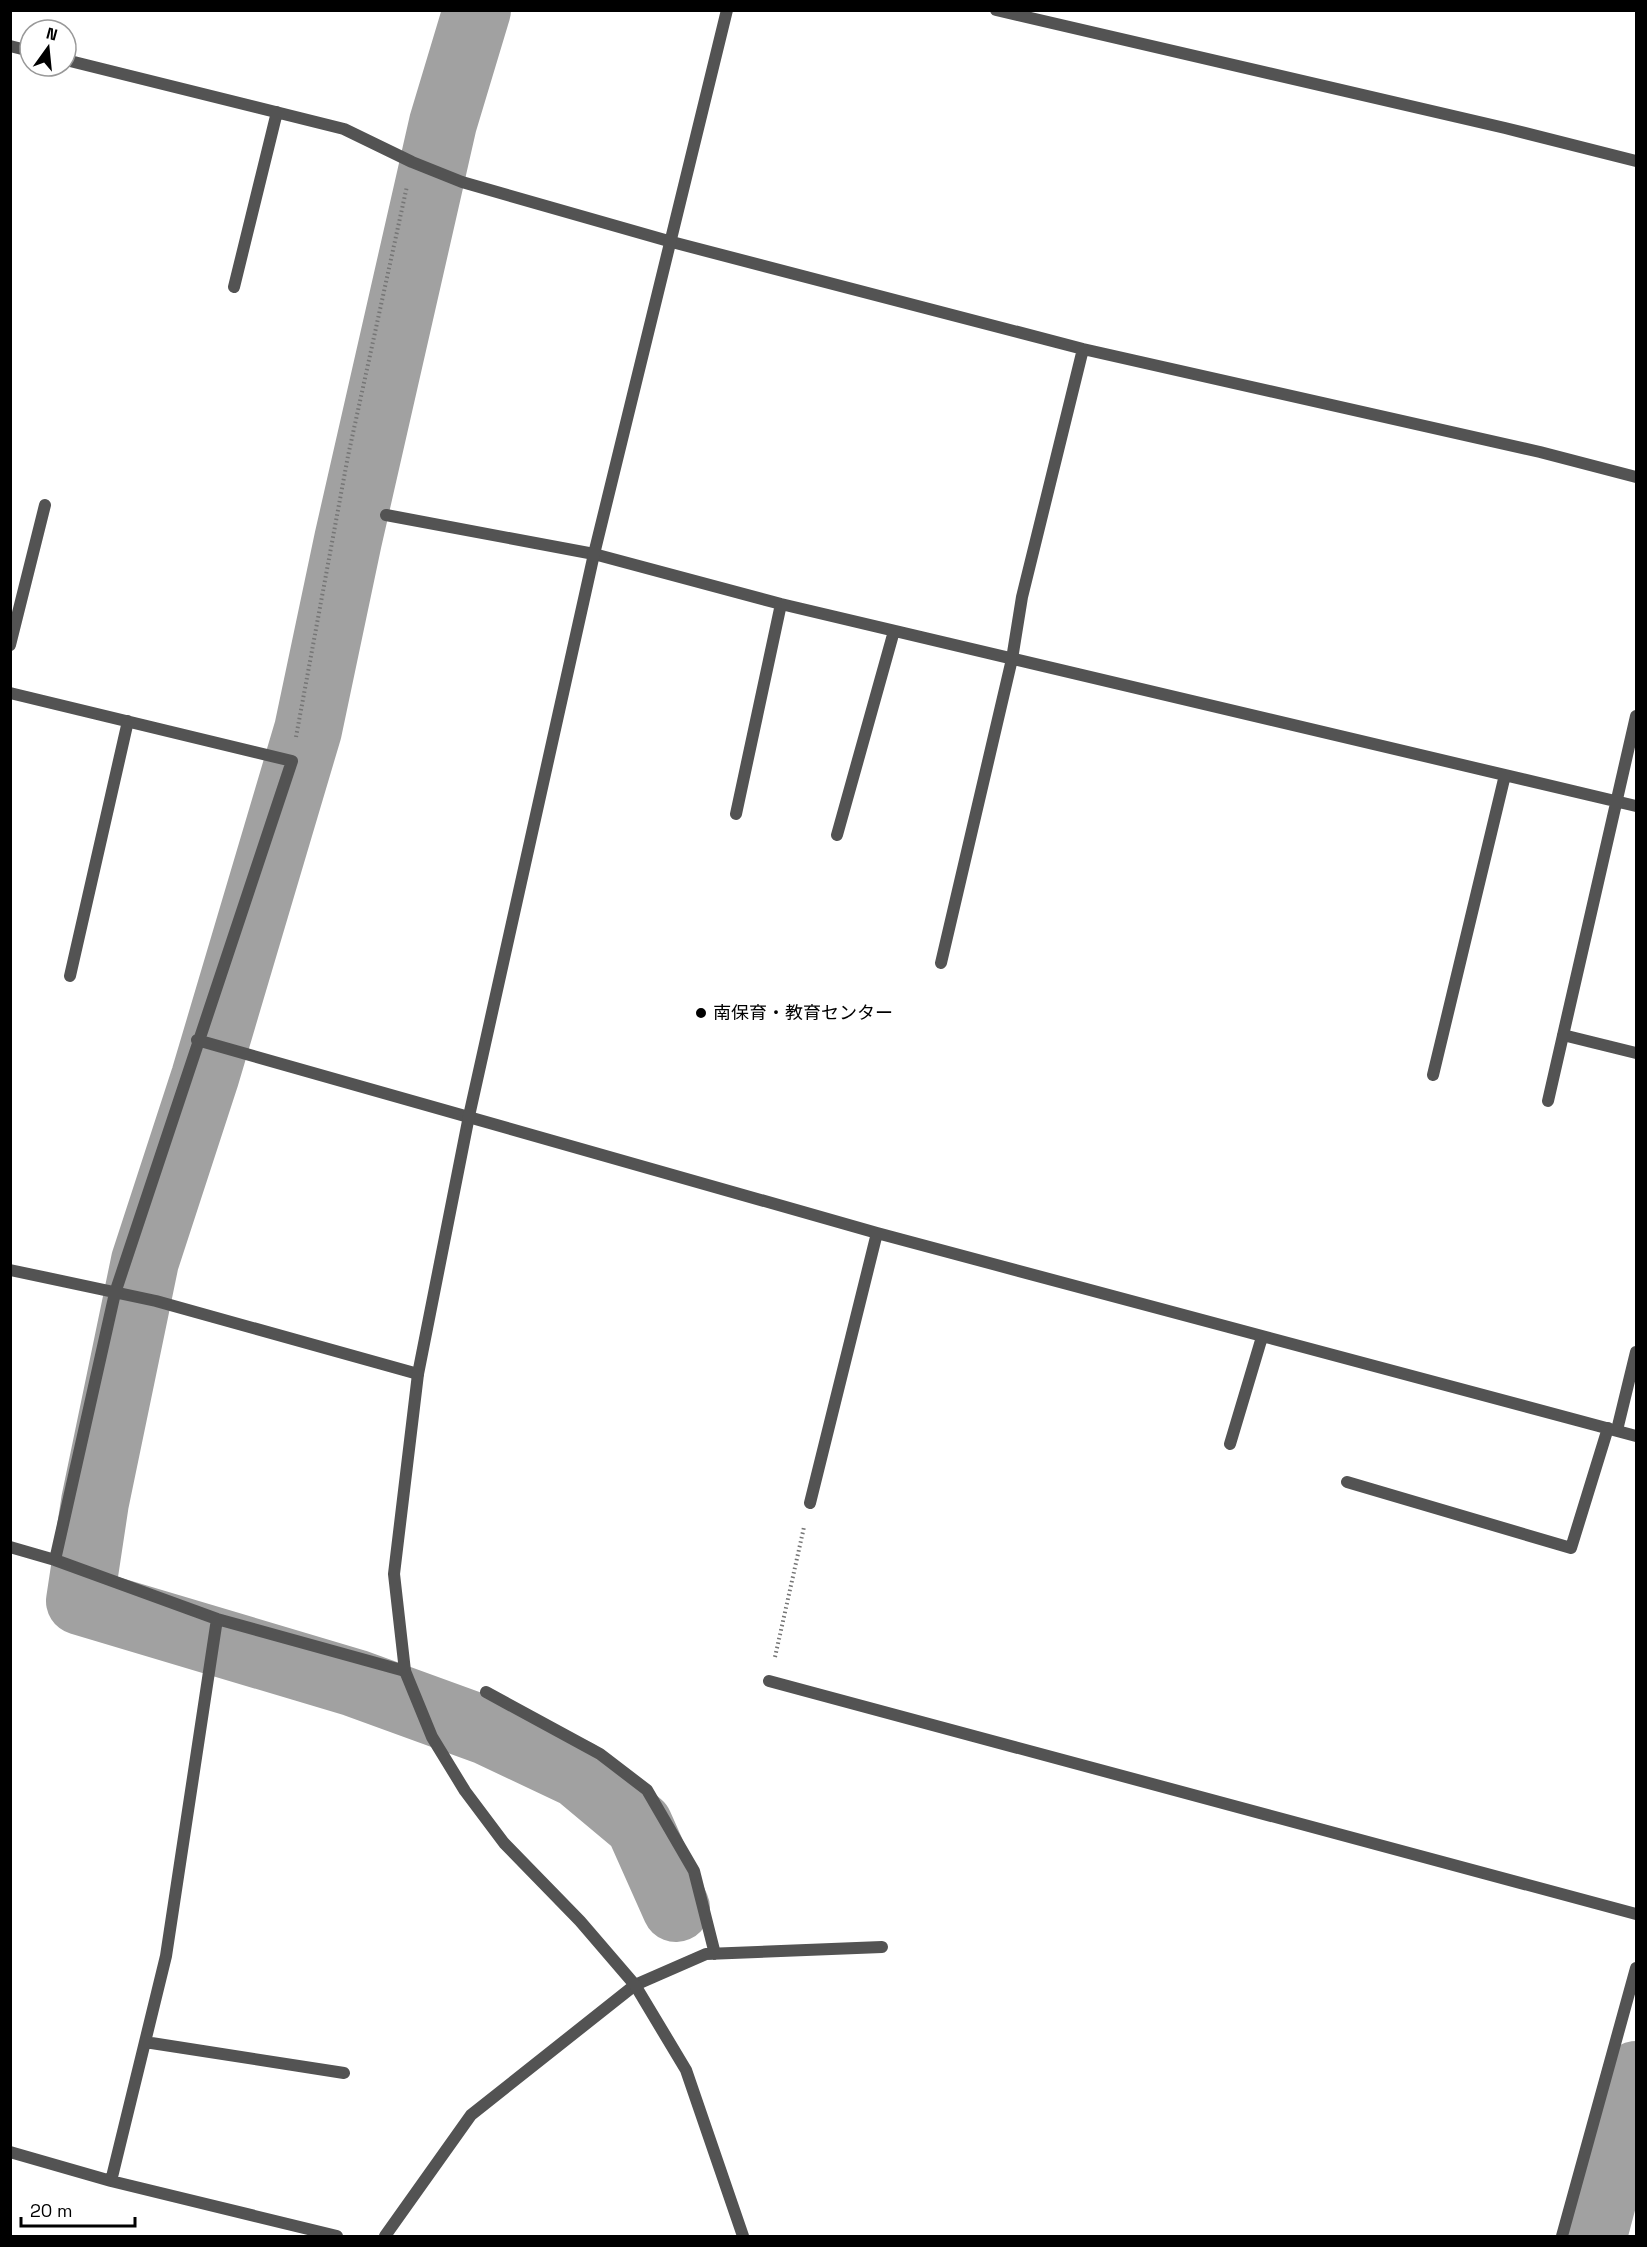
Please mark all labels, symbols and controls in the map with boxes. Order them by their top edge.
north arrow [18,18,78,78]
text: N [44,22,60,46]
place label: 南保育・教育センター [713,1001,893,1024]
marker: 南保育・教育センター [694,1006,708,1020]
scale bar [21,2190,135,2228]
text: 20 m [30,2199,73,2222]

